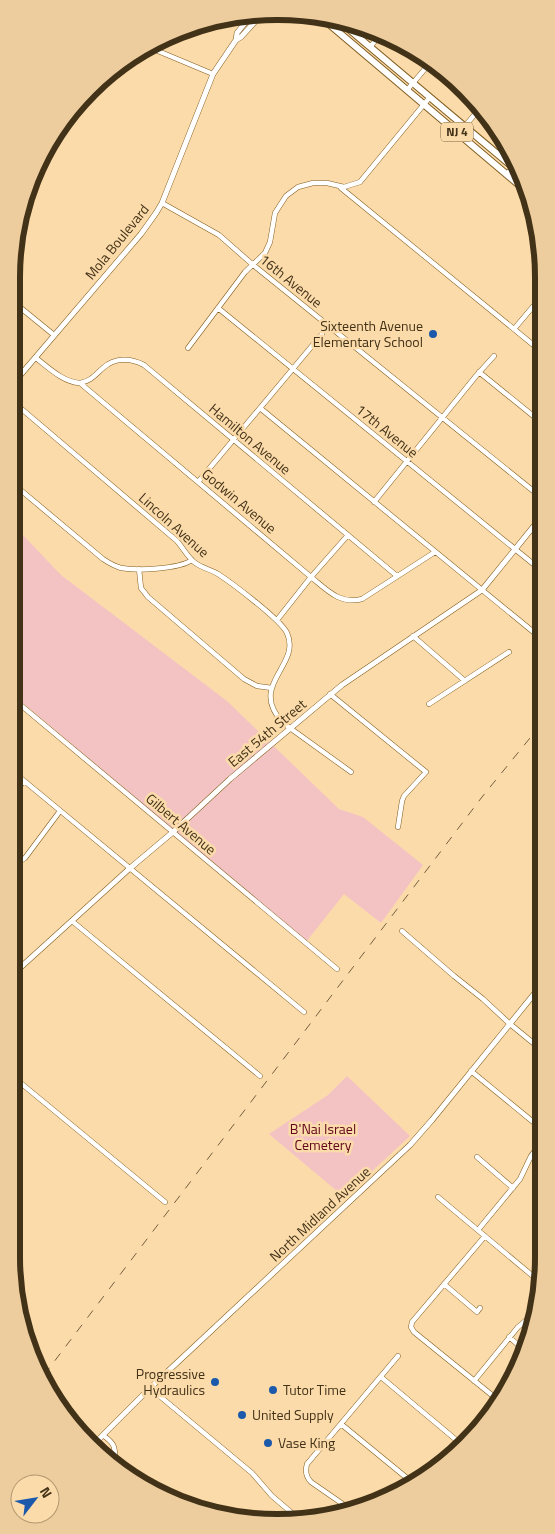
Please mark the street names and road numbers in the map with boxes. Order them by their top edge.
road number: NJ 4 [441,122,473,142]
street label: Mola Boulevard [80,199,154,284]
street label: 16th Avenue [256,249,327,312]
street label: Hamilton Avenue [205,398,296,479]
street label: 17th Avenue [352,399,423,462]
street label: Godwin Avenue [198,463,281,538]
street label: Lincoln Avenue [134,487,214,562]
street label: East 54th Street [223,693,310,772]
street label: Gilbert Avenue [142,788,221,859]
street label: North Midland Avenue [264,1161,375,1266]

